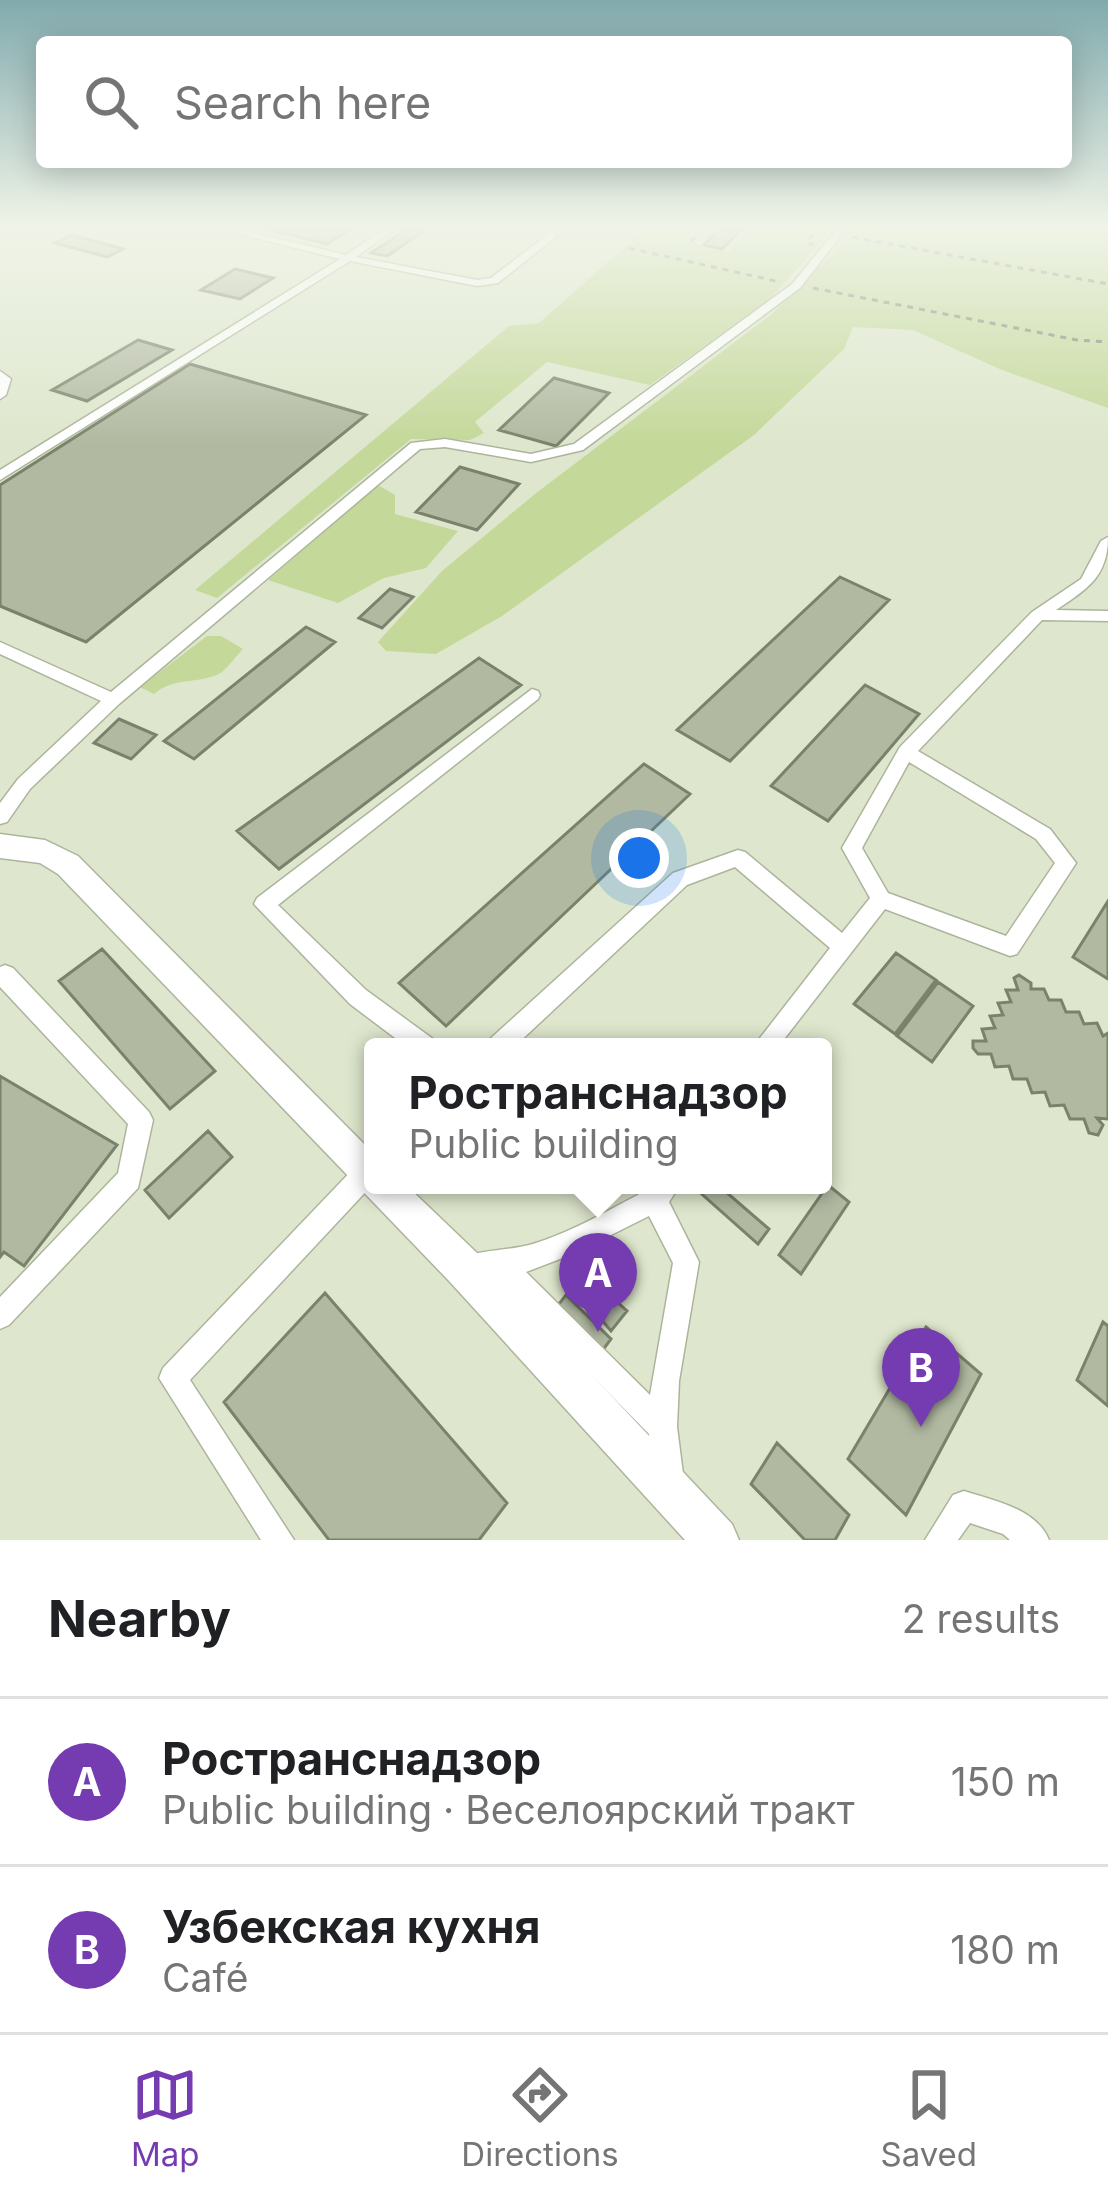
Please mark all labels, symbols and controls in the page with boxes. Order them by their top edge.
search box [36,36,1072,168]
icon: search [78,69,144,135]
text: Search here [174,75,431,130]
your location [609,828,669,888]
popup [364,1038,832,1194]
text: Ространснадзор [408,1065,788,1120]
text: Public building [408,1120,679,1167]
pin: A [559,1233,637,1332]
pin: B [882,1328,960,1427]
text: Nearby [48,1588,231,1649]
text: 2 results [902,1595,1060,1642]
text: Ространснадзор [162,1731,541,1786]
text: A [72,1758,102,1805]
text: 150 m [951,1758,1060,1805]
text: Public building · Веселоярский тракт [162,1786,855,1833]
text: Узбекская кухня [162,1899,540,1954]
text: B [74,1926,100,1973]
text: 180 m [950,1926,1060,1973]
text: Café [162,1954,248,2001]
tab: Map [131,2062,199,2174]
tab: Directions [461,2062,619,2174]
tab: Saved [880,2062,977,2174]

